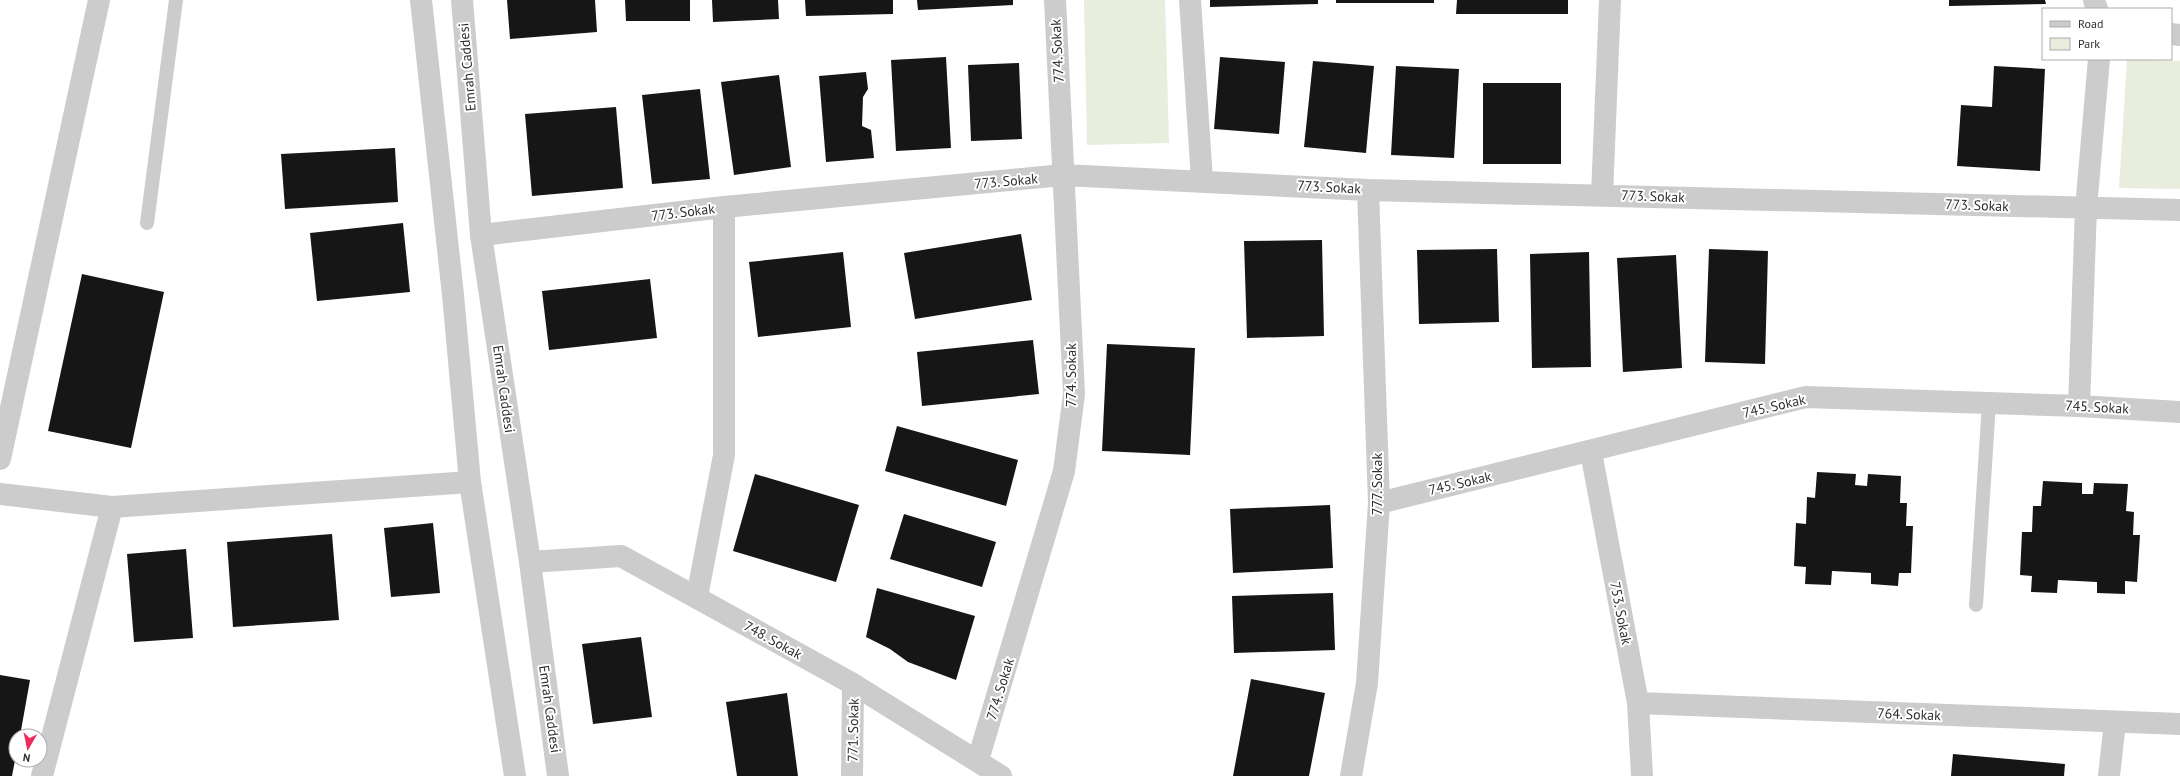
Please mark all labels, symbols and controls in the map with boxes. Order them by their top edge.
legend [2042,8,2172,60]
text: Road [2078,16,2103,31]
street label: 774. Sokak [1046,18,1068,83]
street label: Emrah Caddesi [454,22,480,112]
text: Park [2078,36,2100,51]
street label: 773. Sokak [973,169,1039,193]
street label: 773. Sokak [1297,176,1362,198]
street label: 773. Sokak [1621,186,1686,206]
street label: 773. Sokak [1945,195,2010,215]
street label: 773. Sokak [650,199,716,225]
street label: 774. Sokak [1062,343,1080,407]
street label: Emrah Caddesi [489,344,519,434]
street label: 745. Sokak [1741,390,1807,422]
street label: 745. Sokak [2065,396,2130,418]
street label: 777. Sokak [1368,453,1386,515]
street label: 745. Sokak [1427,467,1493,499]
street label: 753. Sokak [1606,580,1636,646]
street label: 748. Sokak [741,617,806,663]
street label: 774. Sokak [982,656,1018,722]
street label: Emrah Caddesi [535,664,565,754]
street label: 771. Sokak [843,698,863,762]
street label: 764. Sokak [1877,704,1942,724]
north arrow [8,728,48,768]
text: N [22,750,31,765]

